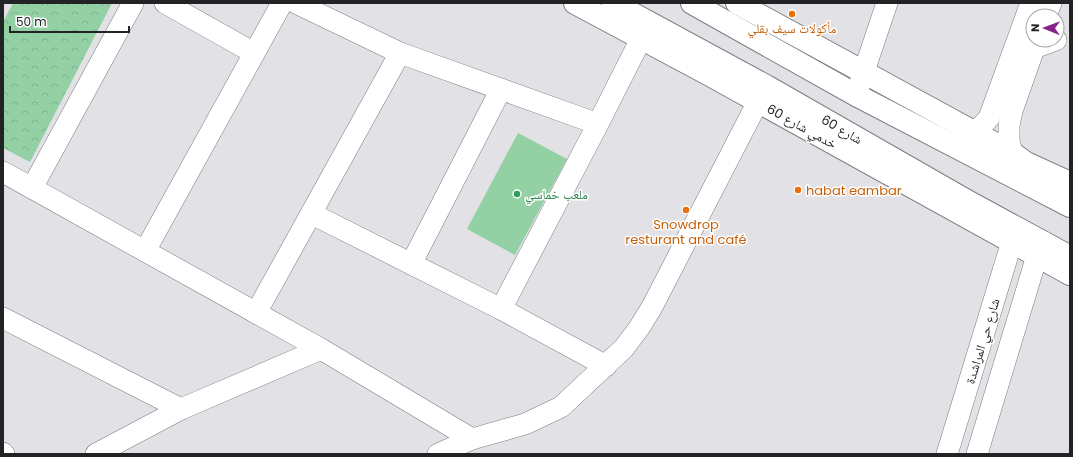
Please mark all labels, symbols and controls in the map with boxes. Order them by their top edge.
scale bar [10,8,129,34]
north arrow [1025,8,1065,48]
marker: مأكولات سيف بقلي [787,9,797,19]
text: 50 m [16,13,47,30]
place label: مأكولات سيف بقلي [748,19,837,39]
text: N [1027,24,1043,32]
street label: خدمي شارع 60 [763,99,840,155]
street label: شارع 60 [818,110,866,149]
place label: habat eambar [806,181,902,200]
place label: ملعب خماسي [525,185,588,205]
marker: habat eambar [793,185,803,195]
marker: ملعب خماسي [512,189,522,199]
marker: Snowdrop resturant and café [681,205,691,215]
place label: Snowdrop resturant and café [625,215,747,249]
street label: شارع حي المراشدة [960,296,1006,387]

